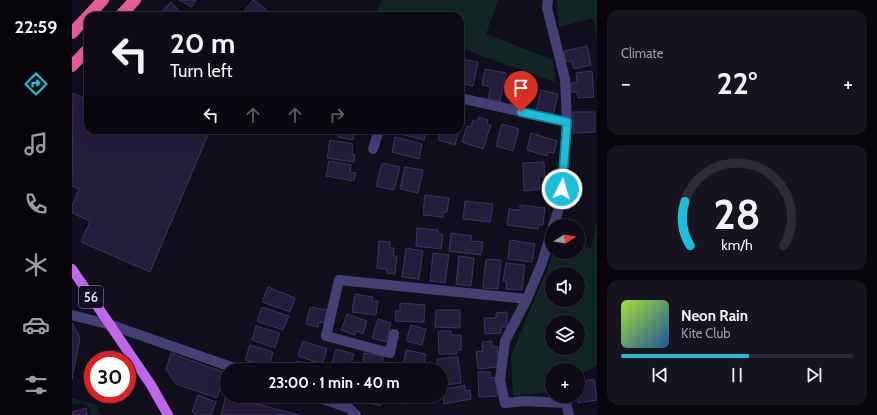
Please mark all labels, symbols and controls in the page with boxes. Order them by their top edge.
text: 22:59 [15,16,57,38]
text: 20 m [170,26,235,60]
icon: left [104,28,156,80]
text: Climate [621,45,663,61]
text: Turn left [170,60,233,82]
text: 22° [717,65,757,102]
icon: directions [22,70,50,98]
text: − [621,70,631,97]
text: + [843,70,853,97]
pin [504,71,538,112]
icon: arrive [510,77,532,99]
icon: left [200,104,222,126]
icon: ahead [242,104,264,126]
icon: ahead [284,104,306,126]
icon: right [326,104,348,126]
icon: music [22,130,50,158]
position arrow [541,168,583,210]
text: 28 [713,188,761,238]
icon: phone [22,190,50,218]
north arrow [545,219,585,259]
map controls [545,219,585,403]
text: km/h [721,235,753,253]
icon: climate [22,251,50,279]
button: sound [545,267,585,307]
road number: 56 [79,286,103,308]
text: Neon Rain [681,307,748,325]
icon: car [22,311,50,339]
button: layers [545,315,585,355]
text: Kite Club [681,325,730,341]
speed limit sign: 30 [84,351,136,403]
button: + [545,363,585,403]
icon: previous [649,364,671,386]
icon: pause [726,364,748,386]
icon: next [803,364,825,386]
icon: filters [22,371,50,399]
text: 23:00 · 1 min · 40 m [268,374,400,392]

